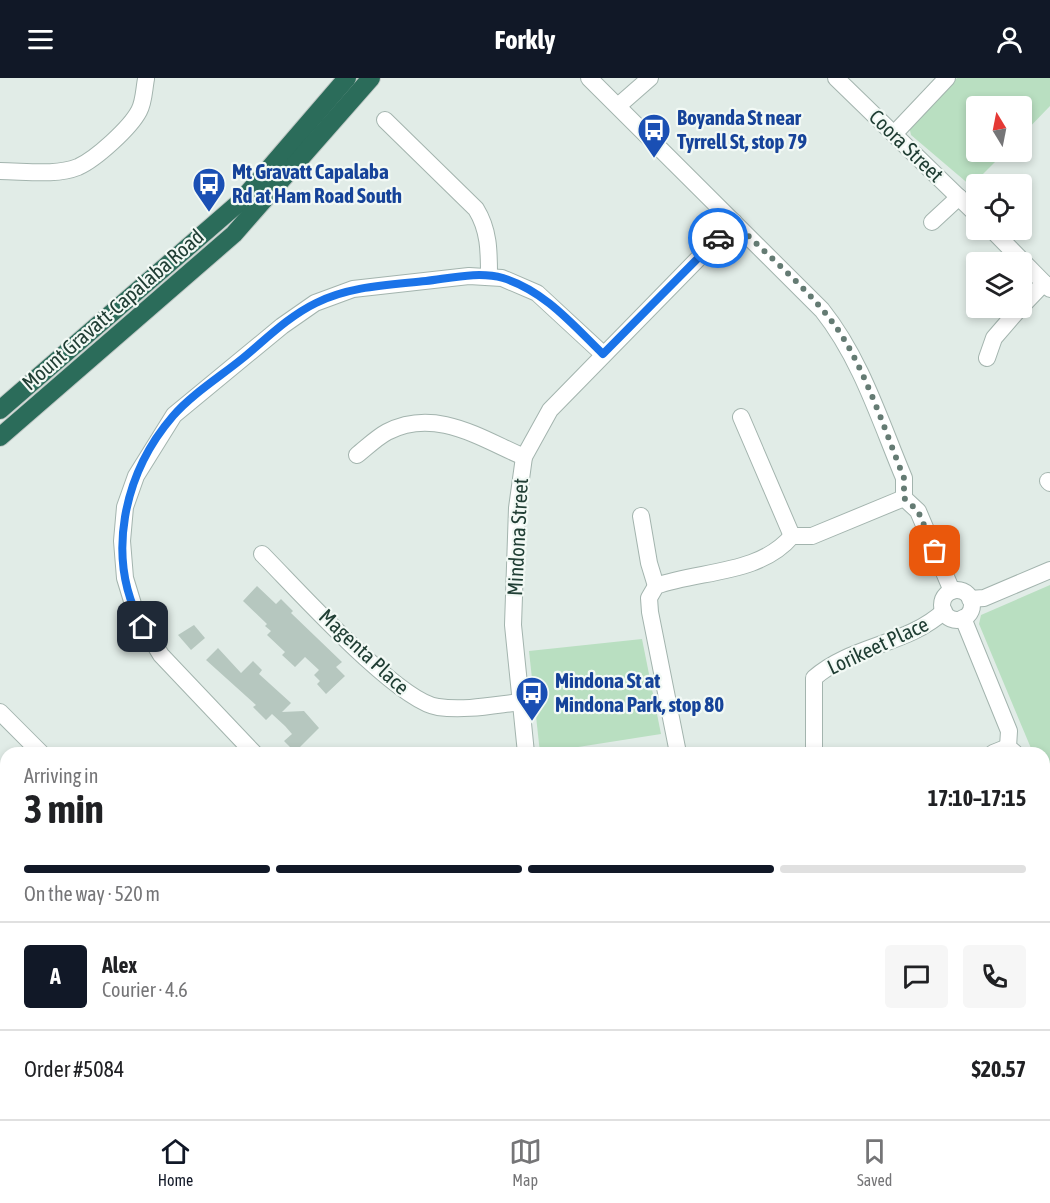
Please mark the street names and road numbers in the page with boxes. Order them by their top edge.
street label: Coora Street [865,104,949,186]
street label: Mount Gravatt-Capalaba Road [17,224,208,395]
street label: Mindona Street [502,477,532,596]
street label: Magenta Place [315,604,414,699]
street label: Lorikeet Place [823,611,932,679]

